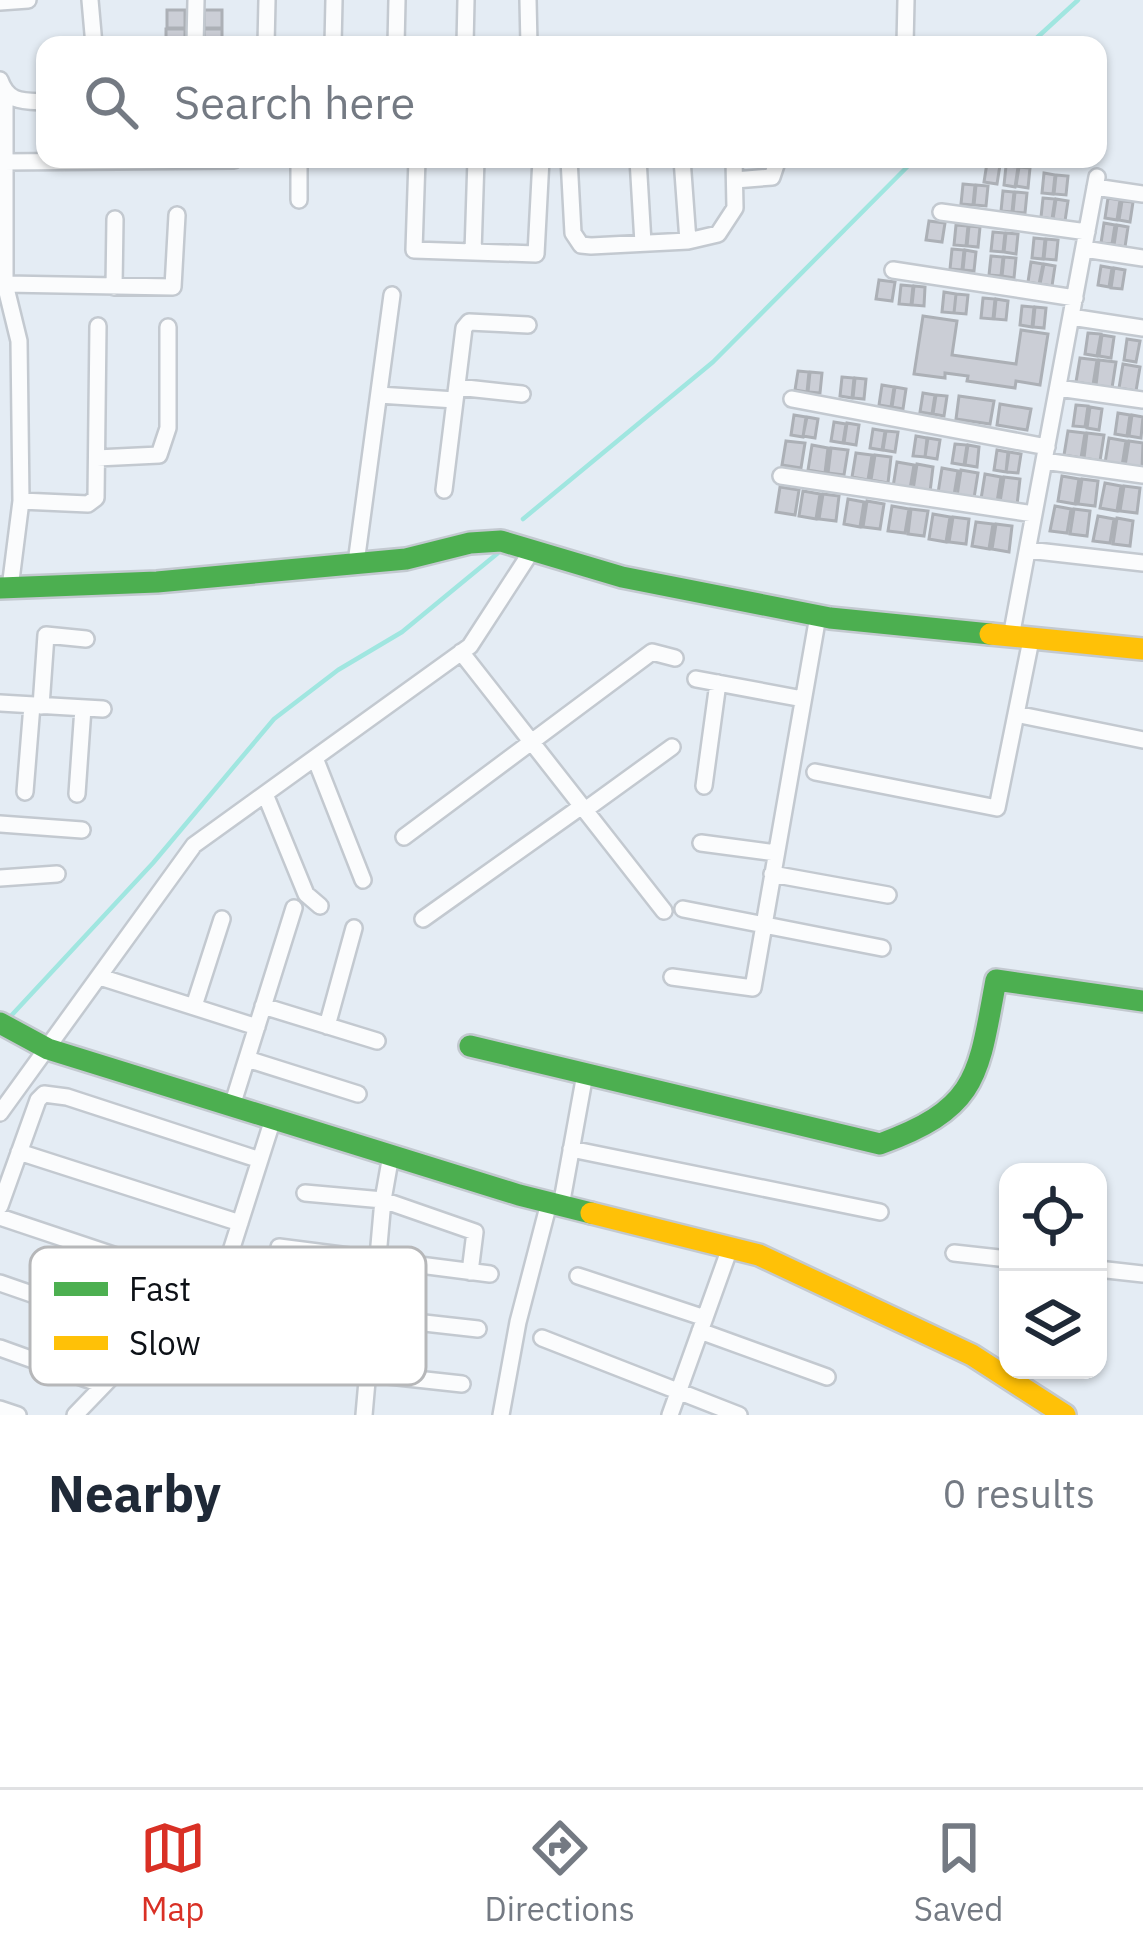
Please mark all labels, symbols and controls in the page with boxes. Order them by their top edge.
search box [36,36,1107,168]
icon: search [78,69,144,135]
text: Search here [174,73,415,131]
map controls [999,1163,1107,1379]
button: locate [999,1163,1107,1271]
legend [30,1247,426,1385]
text: Fast [129,1267,191,1310]
button: layers [999,1271,1107,1379]
text: Slow [129,1321,201,1364]
text: Nearby [48,1460,221,1526]
text: 0 results [943,1468,1095,1519]
tab: Map [140,1815,206,1930]
tab: Directions [485,1815,635,1930]
tab: Saved [914,1815,1003,1930]

